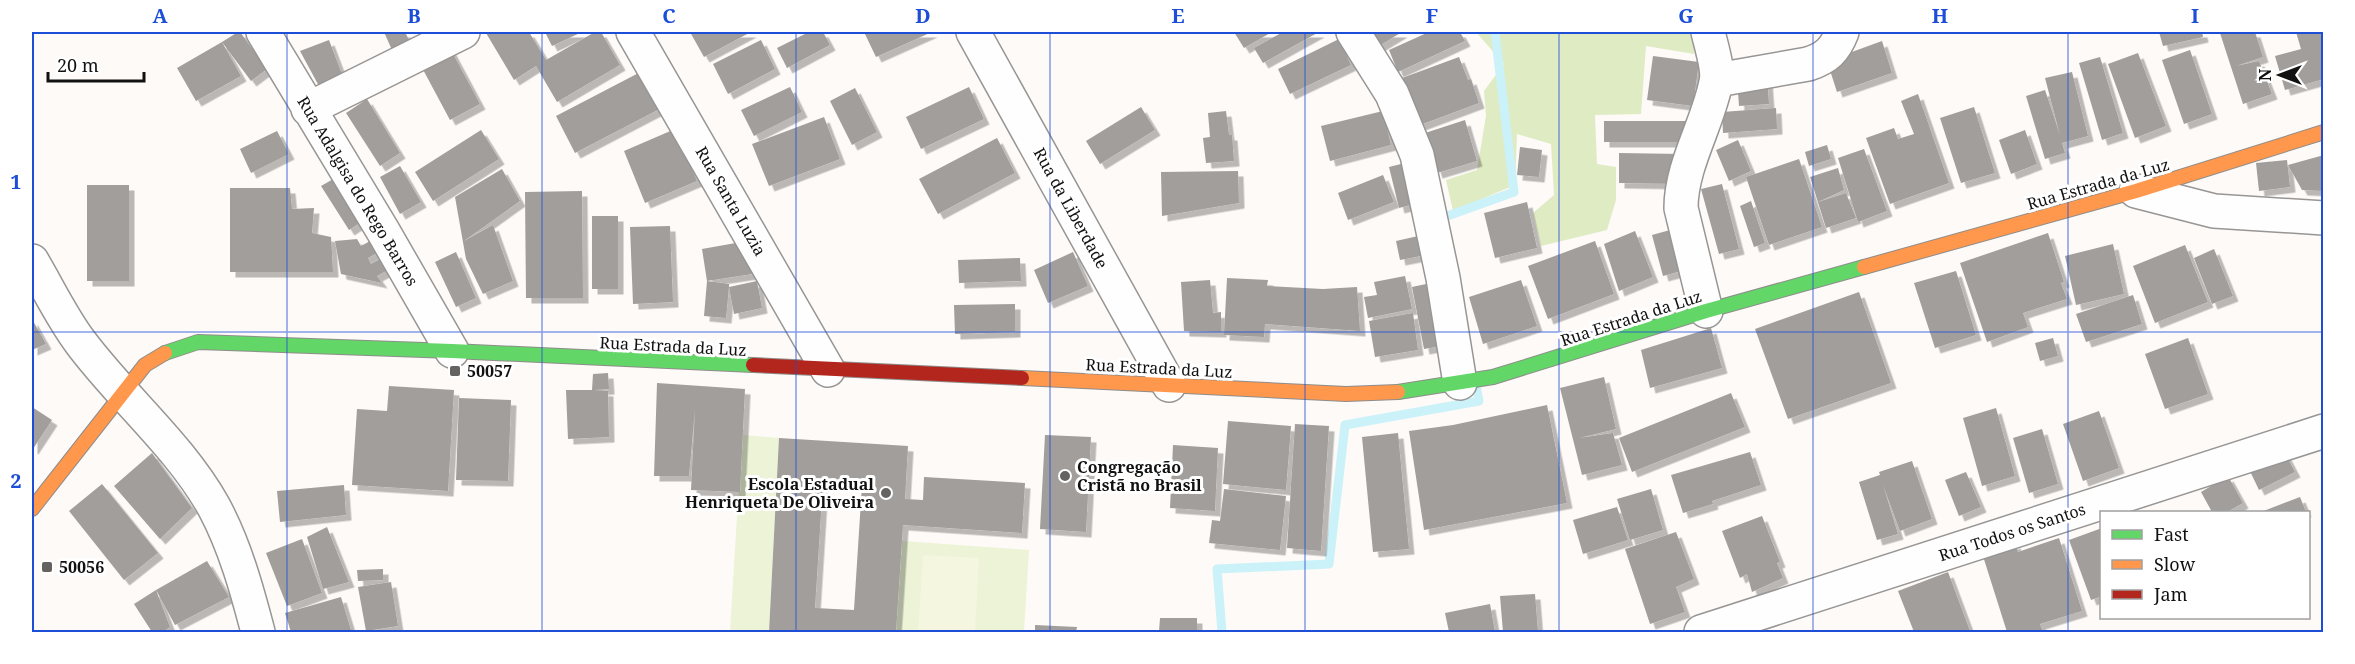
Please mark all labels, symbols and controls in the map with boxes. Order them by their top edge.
text: A [152,2,168,29]
text: B [407,2,421,29]
text: C [662,2,676,29]
text: D [915,2,931,29]
text: E [1171,2,1185,29]
text: F [1426,2,1438,29]
text: G [1678,2,1694,29]
text: H [1932,2,1948,29]
text: I [2191,2,2199,29]
scale bar [48,45,144,83]
north arrow [2250,45,2310,105]
text: 20 m [57,53,99,77]
text: N [2254,68,2276,81]
street label: Rua Adalgisa do Rego Barros [292,92,424,290]
street label: Rua Santa Luzia [691,142,771,260]
street label: Rua da Liberdade [1029,144,1113,272]
street label: Rua Estrada da Luz [2024,153,2172,215]
text: 1 [10,168,22,195]
street label: Rua Estrada da Luz [1558,285,1704,351]
street label: Rua Estrada da Luz [599,331,747,361]
street label: Rua Estrada da Luz [1085,353,1233,383]
place label: 50057 [467,360,512,382]
marker: 50057 [448,364,462,378]
place label: Congregação Cristã no Brasil [1077,456,1202,496]
text: 2 [10,467,22,494]
marker: Congregação Cristã no Brasil [1058,469,1072,483]
place label: Escola Estadual Henriqueta De Oliveira [685,473,874,513]
marker: Escola Estadual Henriqueta De Oliveira [879,486,893,500]
street label: Rua Todos os Santos [1936,498,2088,566]
legend [2100,511,2310,619]
text: Fast [2154,522,2189,546]
text: Slow [2154,552,2196,576]
place label: 50056 [59,556,104,578]
marker: 50056 [40,560,54,574]
text: Jam [2153,582,2188,606]

